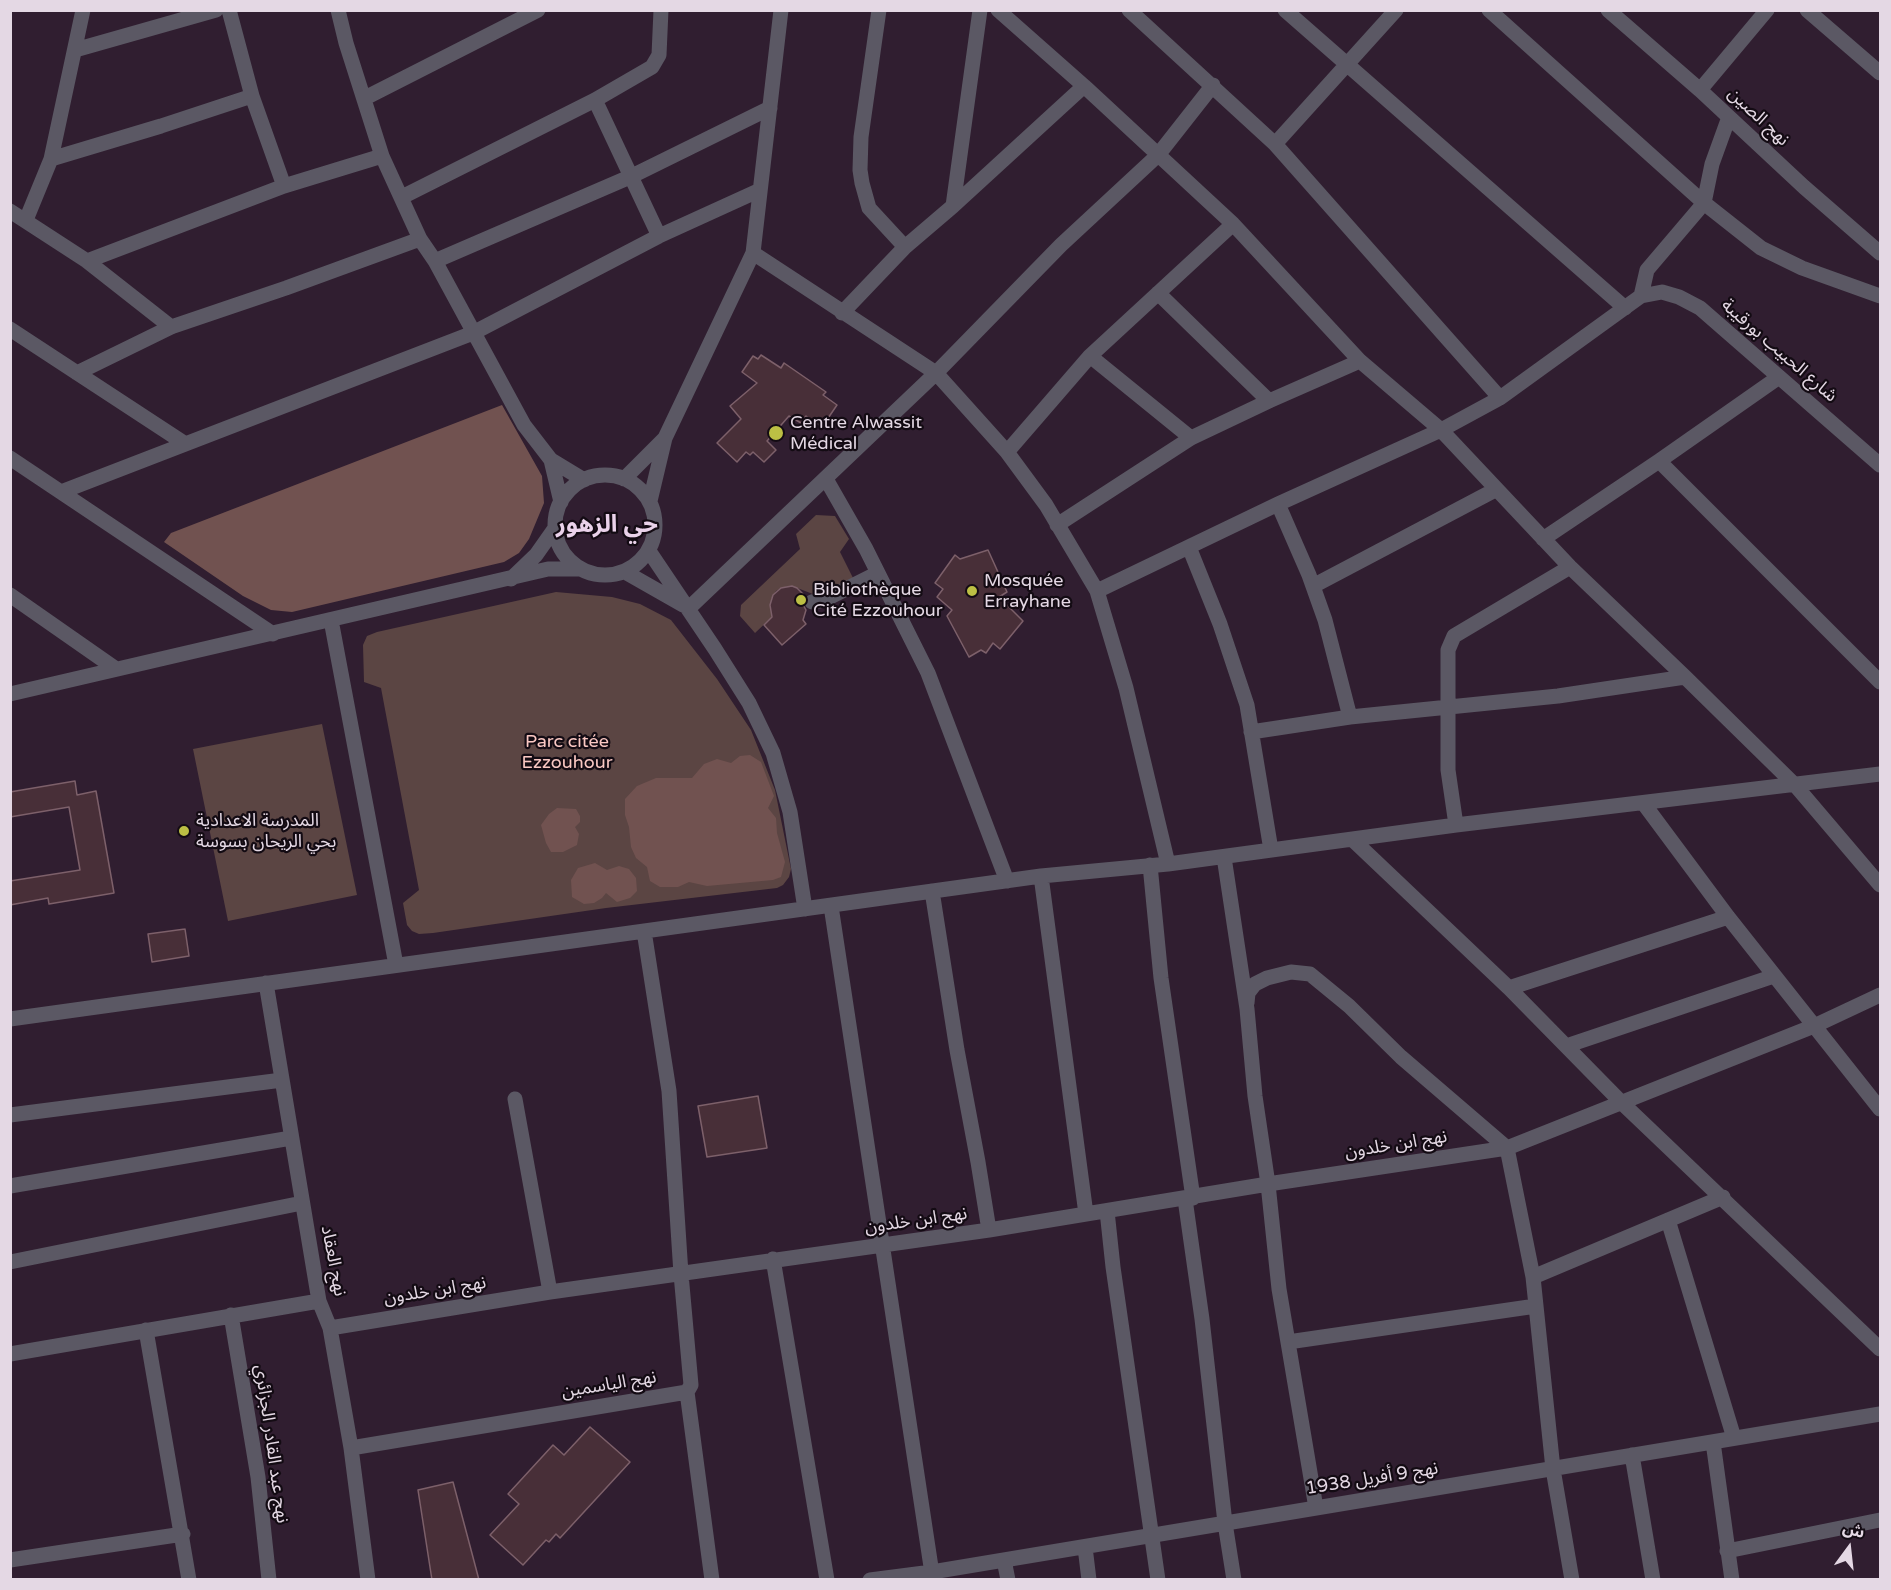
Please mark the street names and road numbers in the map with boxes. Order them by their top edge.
street label: نهج الصين [1723,83,1793,151]
street label: شارع الحبيب بورقيبة [1717,295,1841,407]
street label: نهج ابن خلدون [1343,1126,1449,1164]
street label: نهج ابن خلدون [863,1203,969,1239]
street label: نهج العقاد [316,1224,350,1298]
street label: نهج ابن خلدون [382,1272,488,1310]
street label: نهج عبد القادر الجزائري [249,1363,293,1525]
street label: نهج الياسمين [560,1367,658,1403]
street label: نهج 9 أفريل 1938 [1304,1458,1440,1500]

